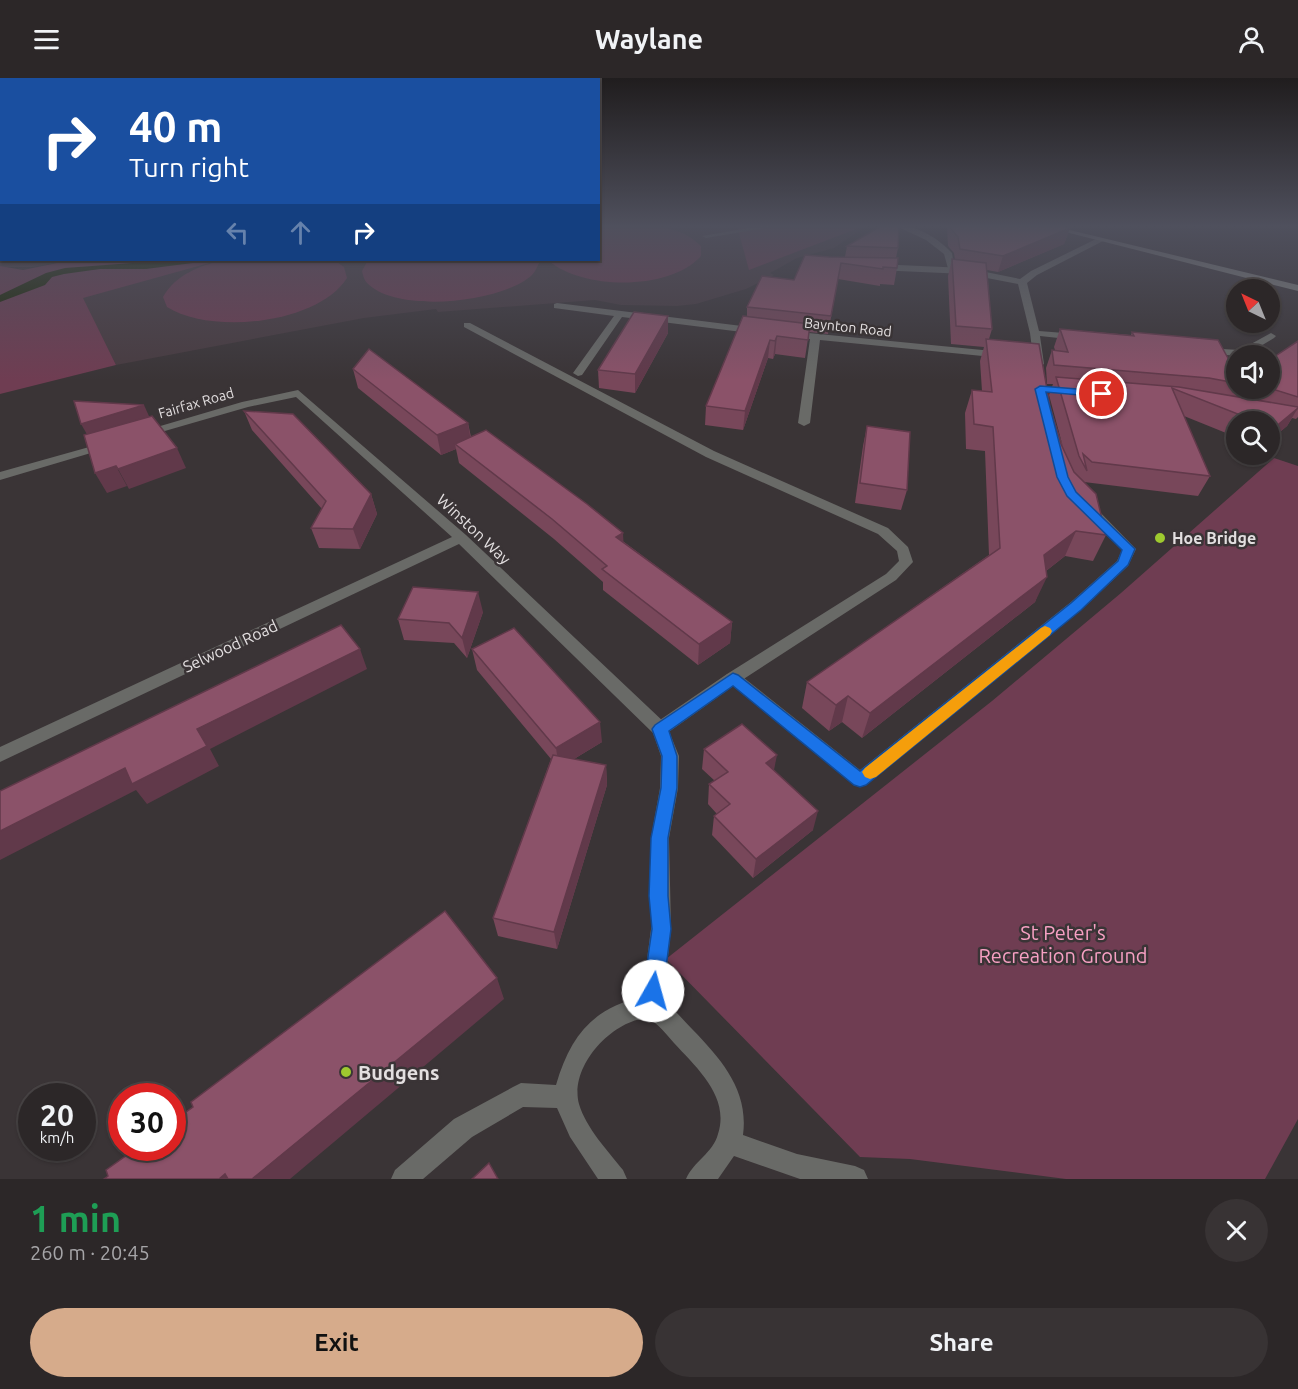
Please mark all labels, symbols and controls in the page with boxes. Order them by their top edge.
icon: menu [30,23,63,56]
icon: person [1235,23,1268,56]
text: Waylane [595,24,703,54]
icon: right [30,102,108,180]
text: 40 m [129,103,223,150]
text: Turn right [129,152,249,182]
icon: left [221,216,254,249]
icon: ahead [284,216,317,249]
icon: right [347,216,380,249]
north arrow [1226,279,1280,333]
map controls [1226,279,1280,465]
street label: Baynton Road [803,314,893,340]
button: sound [1226,345,1280,399]
pin [1076,368,1127,419]
icon: arrive [1085,377,1118,410]
street label: Fairfax Road [156,385,236,421]
button: search [1226,411,1280,465]
street label: Winston Way [434,490,515,568]
place label: Hoe Bridge [1172,529,1256,547]
marker: Hoe Bridge [1153,531,1167,545]
street label: Selwood Road [180,616,280,676]
park label: St Peter's Recreation Ground [978,921,1148,967]
position arrow [621,959,685,1023]
place label: Budgens [358,1061,439,1084]
marker: Budgens [339,1065,353,1079]
speed limit sign: 30 [108,1083,186,1161]
text: 20 [40,1098,74,1132]
text: km/h [40,1129,74,1146]
text: 1 min [30,1198,121,1239]
button: close [1205,1199,1268,1262]
text: 260 m · 20:45 [30,1241,150,1264]
button: Exit [30,1308,643,1377]
button: Share [655,1308,1268,1377]

